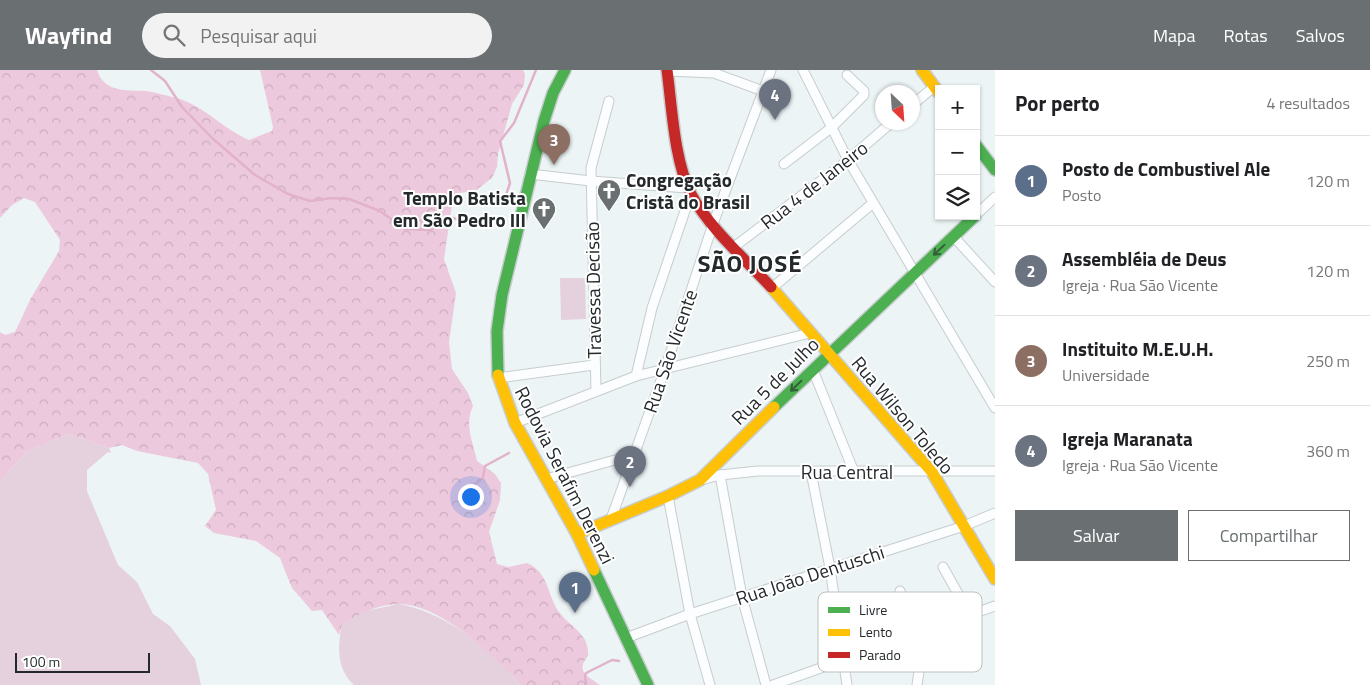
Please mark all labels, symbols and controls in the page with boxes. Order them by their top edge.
search box [142,13,492,58]
text: Wayfind [25,17,112,53]
icon: search [160,21,188,49]
text: Pesquisar aqui [200,21,317,50]
text: Mapa [1153,22,1196,49]
text: Rotas [1224,22,1268,49]
text: Salvos [1296,22,1345,49]
pin: 4 [759,79,791,120]
north arrow [875,85,920,130]
map controls [935,85,980,220]
button: + [935,85,980,130]
text: Por perto [1015,87,1100,119]
text: 4 resultados [1266,91,1350,115]
pin: 3 [538,124,570,165]
button: − [935,130,980,175]
street label: Rua 4 de Janeiro [754,133,874,236]
text: Posto de Combustivel Ale [1062,154,1270,183]
place label: Congregação Cristã do Brasil [626,165,750,216]
text: 1 [1027,169,1035,193]
text: 120 m [1306,169,1350,193]
button: layers [935,175,980,220]
church icon: Congregação Cristã do Brasil [596,178,622,212]
place label: Templo Batista em São Pedro III [393,183,526,234]
text: Posto [1062,183,1101,207]
church icon: Templo Batista em São Pedro III [531,196,557,230]
street label: Travessa Decisão [577,221,608,359]
one-way arrow [933,244,946,256]
text: Assembléia de Deus [1062,244,1227,273]
district label: SÃO JOSÉ [697,245,803,281]
text: 2 [1027,259,1035,283]
text: 120 m [1306,259,1350,283]
text: Igreja · Rua São Vicente [1062,273,1218,297]
street label: Rua São Vicente [635,285,704,416]
street label: Rua 5 de Julho [724,330,825,431]
text: Instituito M.E.U.H. [1062,334,1214,363]
street label: Rua Wilson Toledo [845,349,962,480]
text: 3 [1027,349,1035,373]
text: 250 m [1306,349,1350,373]
text: Universidade [1062,363,1150,387]
one-way arrow [790,380,803,392]
street label: Rodovia Serafim Derenzi [508,381,623,569]
text: Igreja Maranata [1062,424,1193,453]
text: 4 [1027,439,1035,463]
text: 360 m [1306,439,1350,463]
pin: 2 [614,446,646,487]
text: Igreja · Rua São Vicente [1062,453,1218,477]
street label: Rua Central [801,457,893,486]
your location [458,484,484,510]
button: Salvar [1015,510,1178,561]
button: Compartilhar [1188,510,1350,561]
street label: Rua João Dentuschi [732,537,888,612]
pin: 1 [559,572,591,613]
legend [818,592,982,672]
text: Livre [859,599,887,620]
text: Lento [859,621,893,642]
text: Parado [859,644,901,665]
scale bar [15,650,150,673]
text: 100 m [22,651,60,672]

